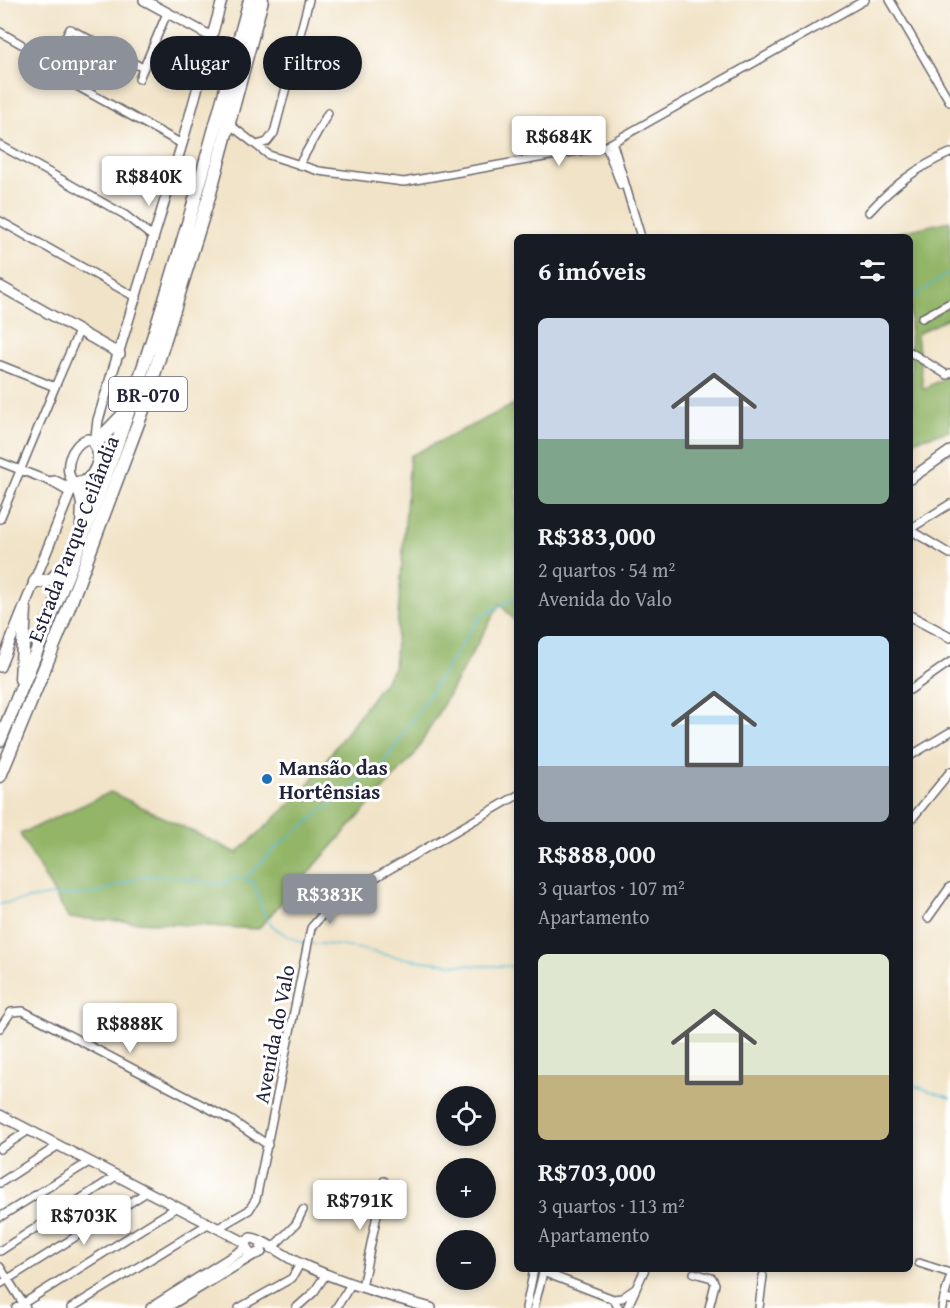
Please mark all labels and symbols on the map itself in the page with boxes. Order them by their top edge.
pin: R$684K [510,116,608,167]
pin: R$840K [100,156,198,207]
road number: BR-070 [109,377,187,411]
street label: Estrada Parque Ceilândia [19,431,127,647]
place label: Mansão das Hortênsias [279,752,388,807]
marker: Mansão das Hortênsias [260,772,274,786]
pin: R$383K [281,874,379,925]
street label: Avenida do Valo [245,962,303,1106]
pin: R$888K [81,1003,179,1054]
pin: R$791K [311,1180,409,1231]
pin: R$703K [35,1195,133,1246]

